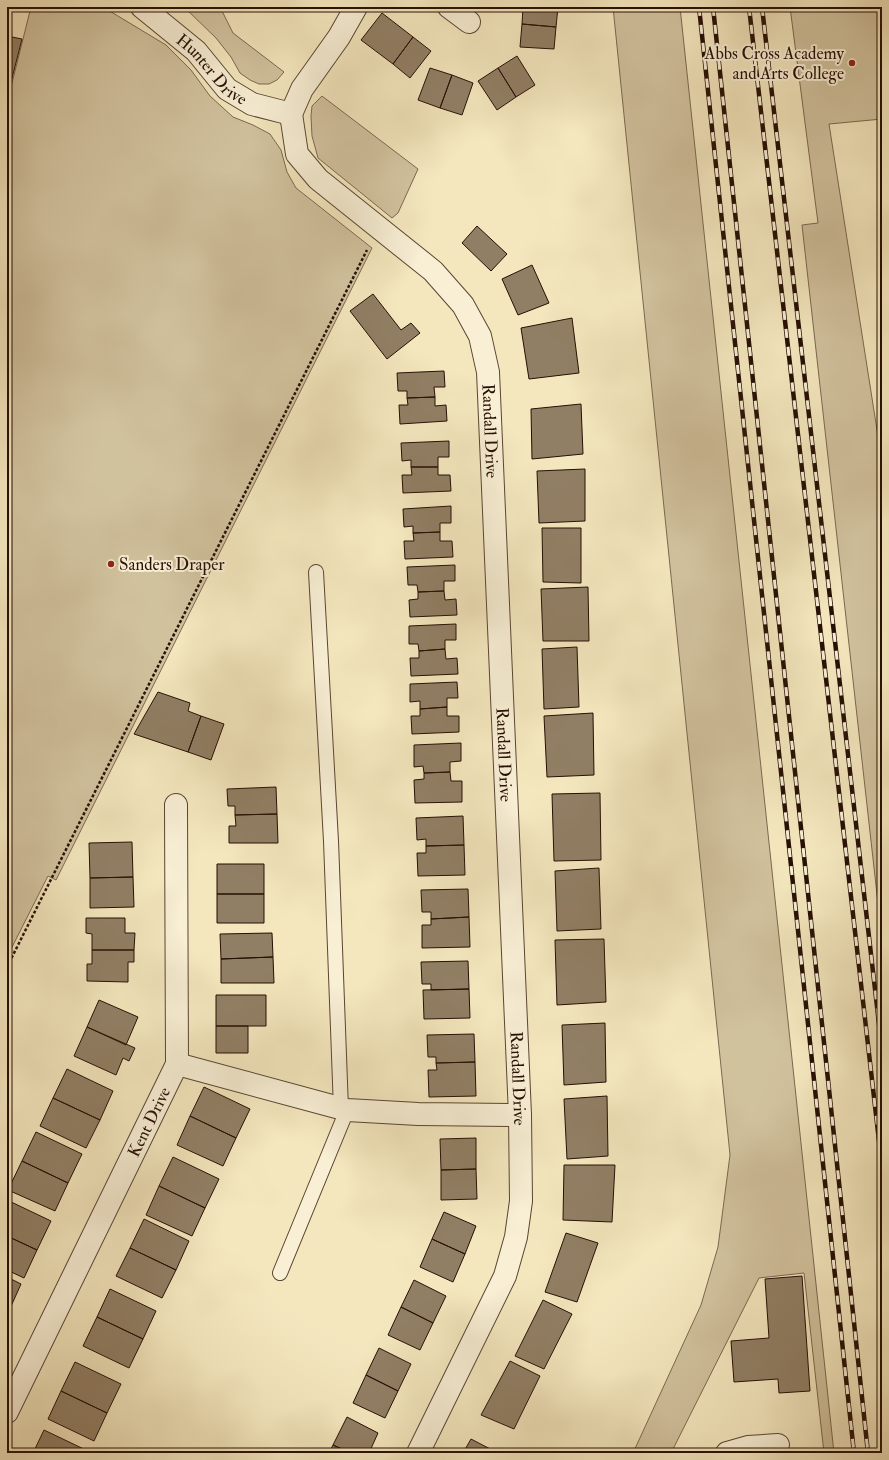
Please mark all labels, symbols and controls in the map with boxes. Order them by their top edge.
street label: Hunter Drive [172,29,251,109]
place label: Abbs Cross Academy and Arts College [704,43,845,84]
marker: Abbs Cross Academy and Arts College [847,58,857,68]
street label: Randall Drive [478,383,503,479]
place label: Sanders Draper [119,554,225,576]
marker: Sanders Draper [106,559,116,569]
street label: Randall Drive [492,707,517,802]
street label: Randall Drive [506,1031,531,1126]
street label: Kent Drive [123,1083,175,1160]

